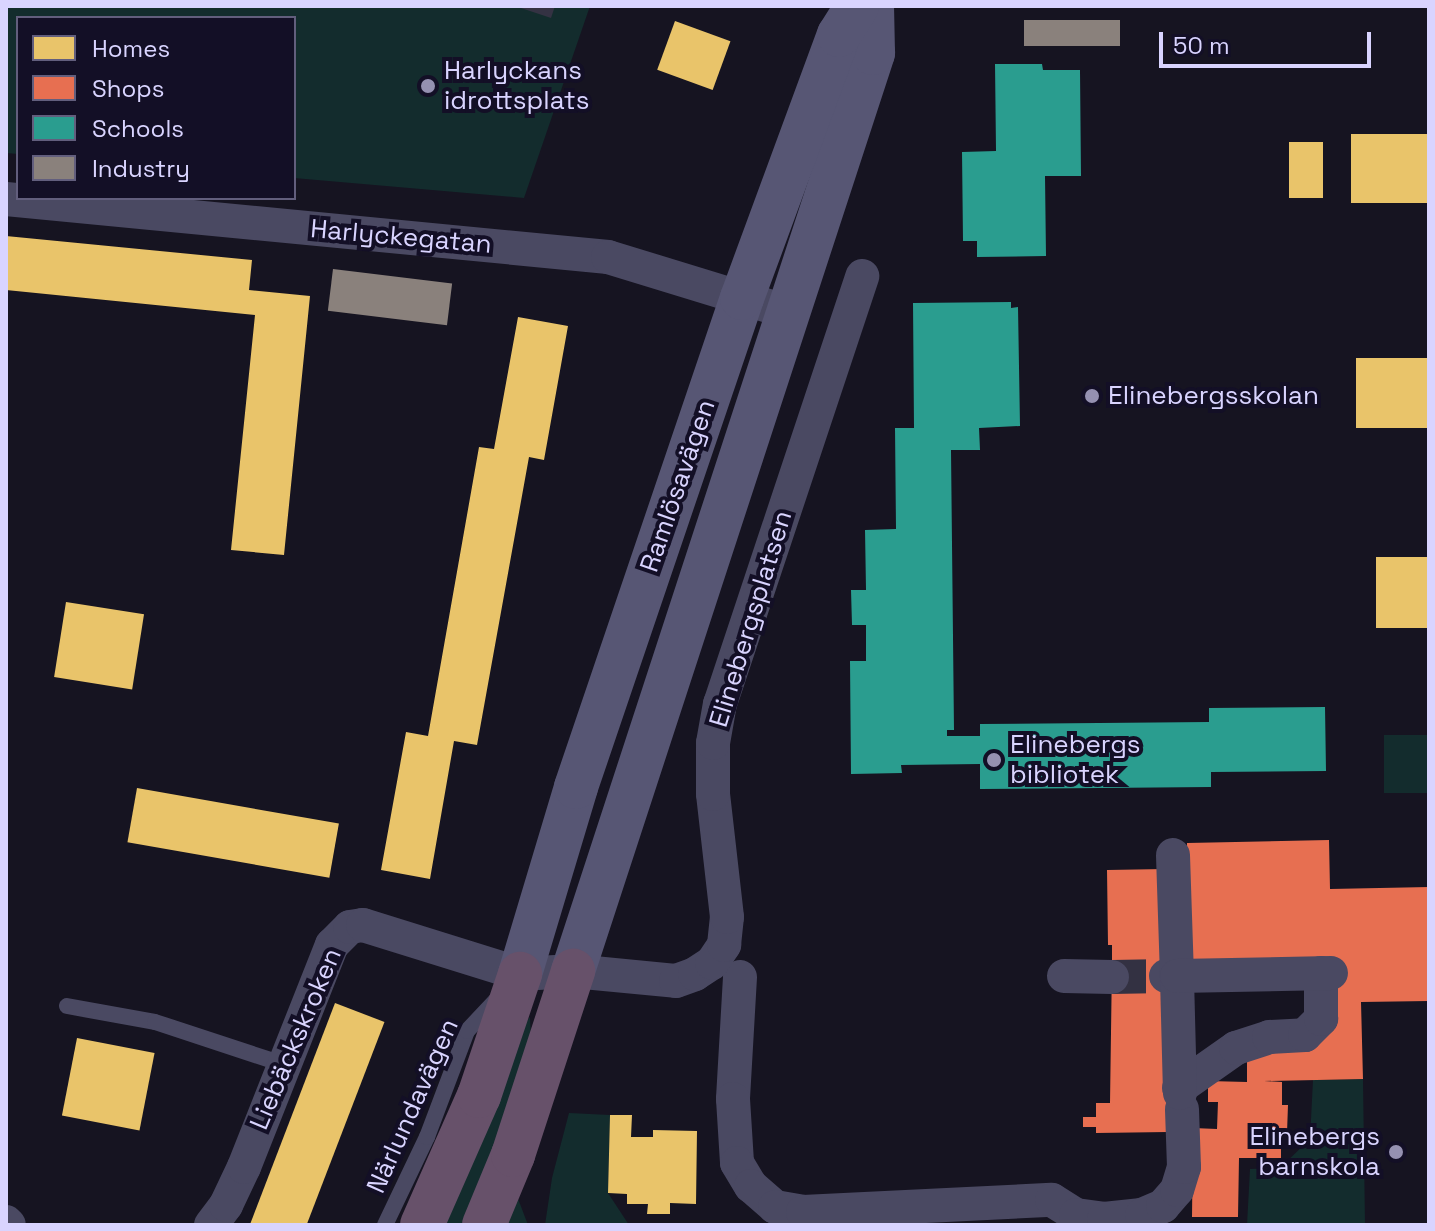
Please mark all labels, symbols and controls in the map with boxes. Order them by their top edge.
legend [16,16,296,200]
scale bar [1163,16,1375,66]
text: 50 m [1173,30,1230,61]
text: Homes [92,33,170,64]
place label: Harlyckans idrottsplats [444,55,589,116]
text: Shops [92,73,164,104]
marker: Harlyckans idrottsplats [419,77,437,95]
text: Schools [92,113,184,144]
text: Industry [92,153,190,184]
street label: Harlyckegatan [309,214,493,260]
place label: Elinebergsskolan [1108,380,1319,412]
marker: Elinebergsskolan [1083,387,1101,405]
street label: Ramlösavägen [634,396,722,576]
street label: Elinebergsplatsen [703,507,799,731]
place label: Elinebergs bibliotek [1010,729,1141,790]
marker: Elinebergs bibliotek [985,751,1003,769]
street label: Liebäckskroken [244,944,348,1134]
street label: Närlundavägen [361,1014,465,1198]
place label: Elinebergs barnskola [1249,1121,1380,1182]
marker: Elinebergs barnskola [1387,1143,1405,1161]

